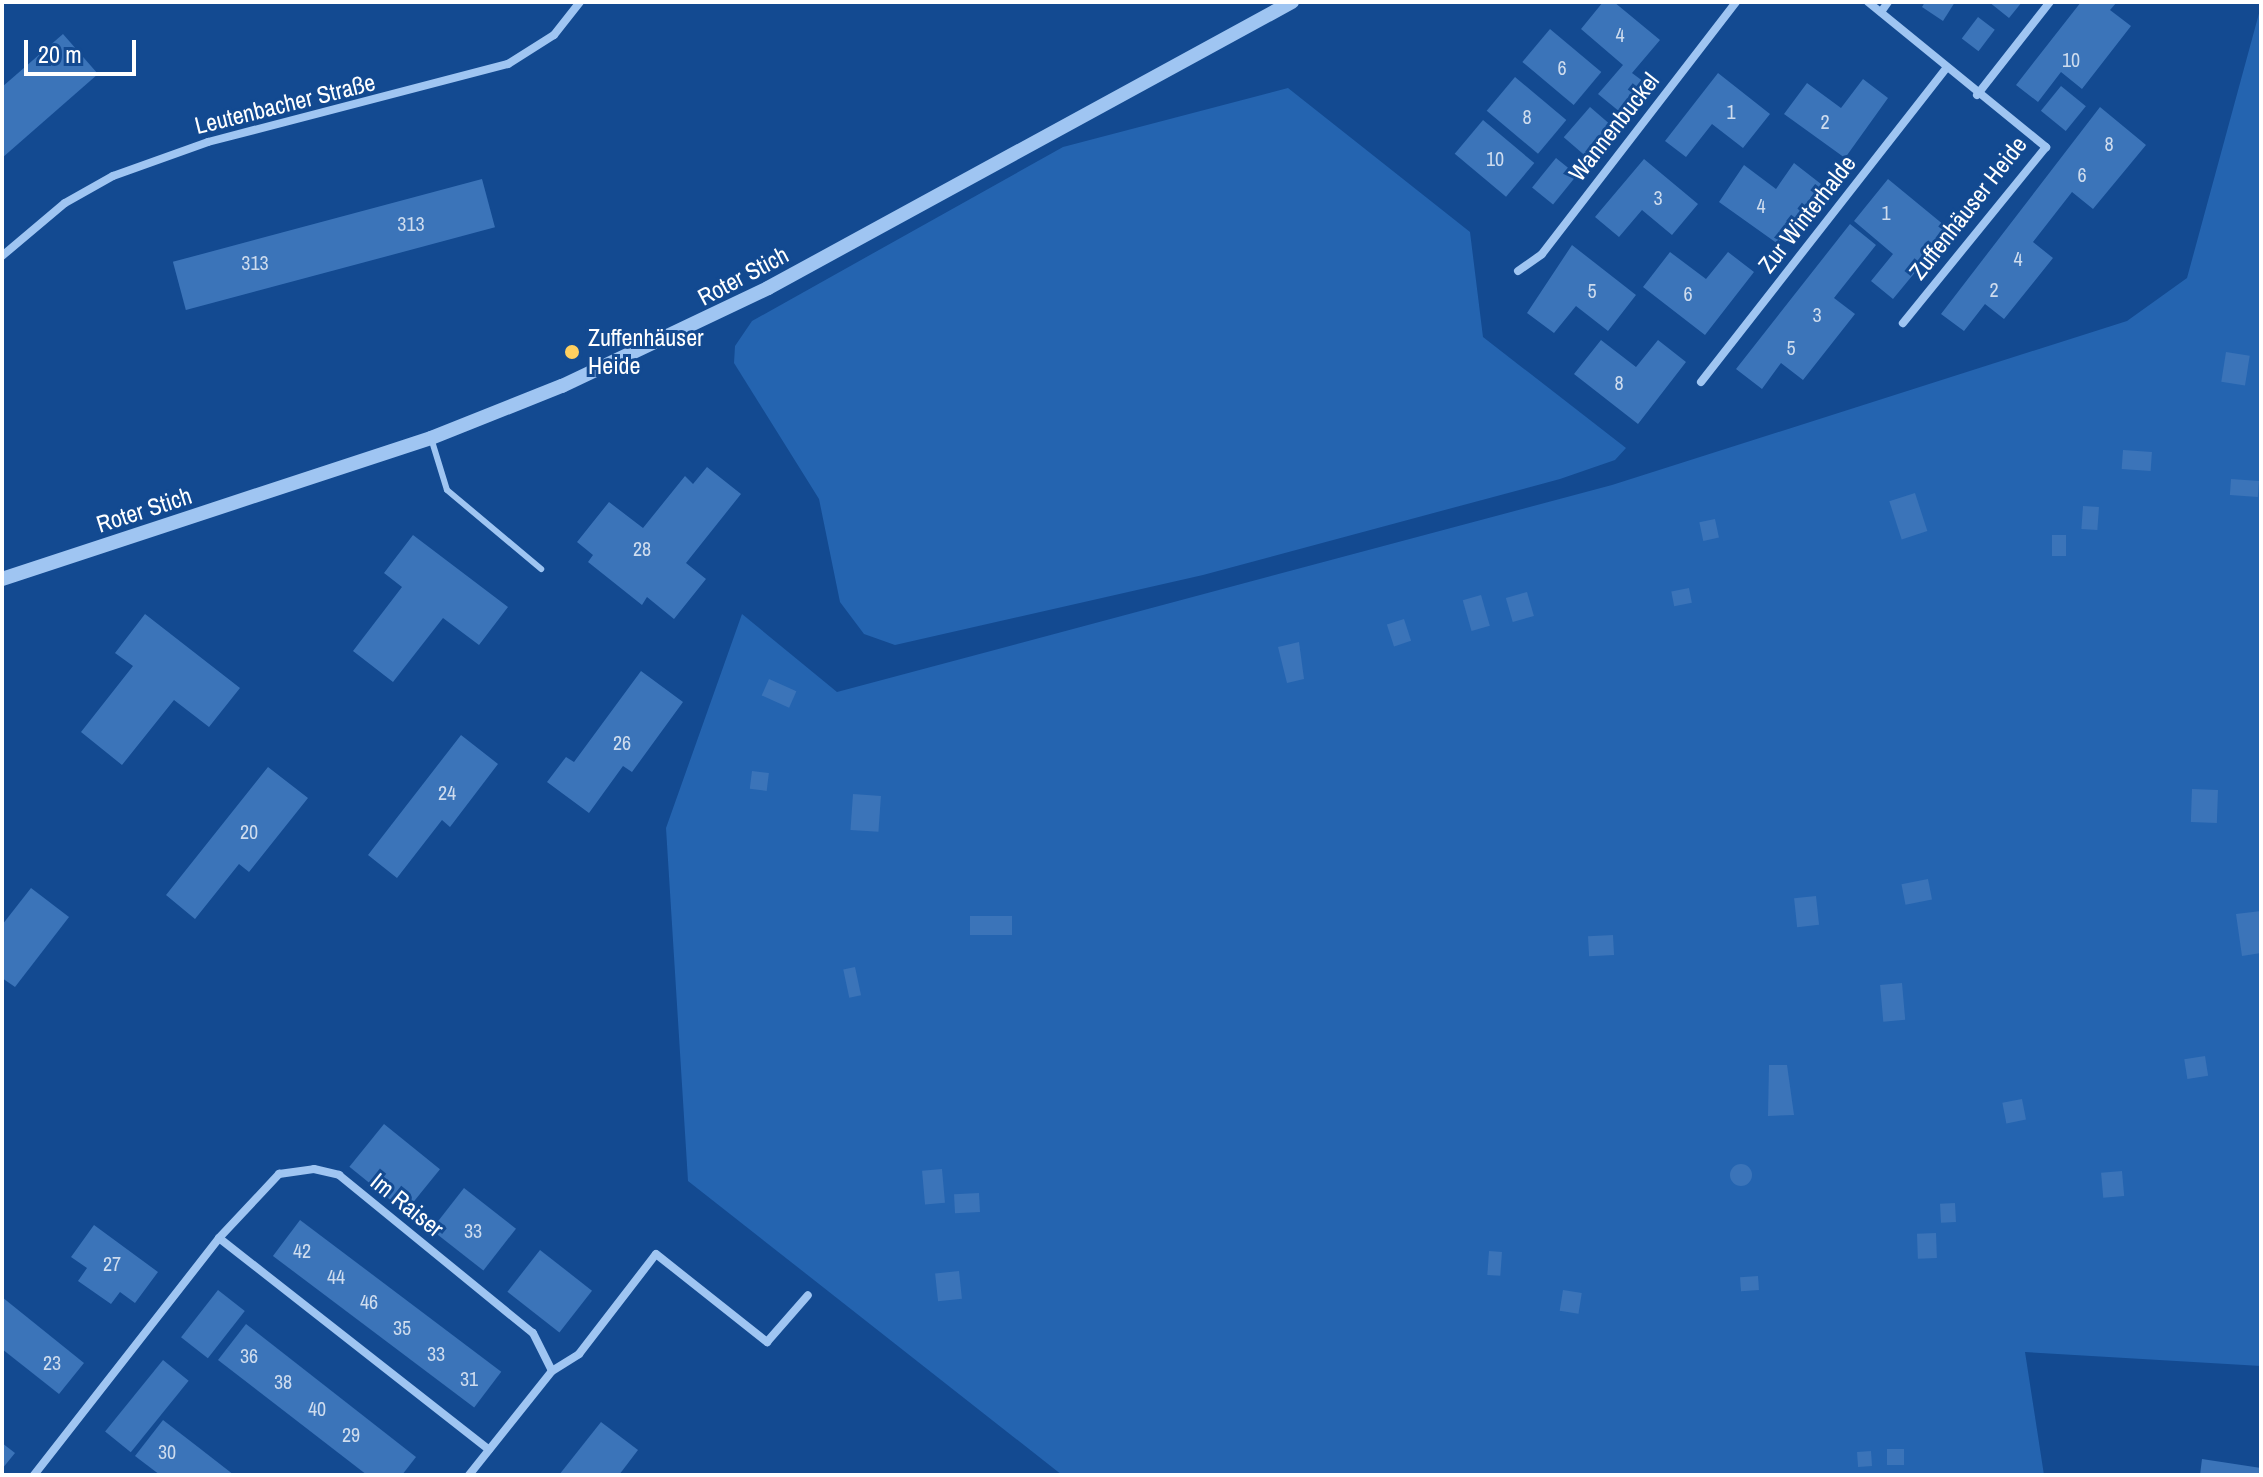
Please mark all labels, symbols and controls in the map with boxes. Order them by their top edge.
house number: 4 [1615,22,1625,46]
scale bar [28,24,140,74]
text: 20 m [38,38,82,70]
house number: 10 [2062,47,2080,71]
house number: 6 [1557,55,1567,79]
street label: Wannenbuckel [1563,67,1665,187]
street label: Leutenbacher Straße [192,68,378,140]
house number: 1 [1726,99,1736,123]
house number: 8 [1522,104,1532,128]
house number: 2 [1820,109,1830,133]
street label: Zuffenhäuser Heide [1903,131,2033,285]
house number: 8 [2104,131,2114,155]
house number: 10 [1486,146,1504,170]
street label: Zur Winterhalde [1752,150,1862,278]
house number: 6 [2077,162,2087,186]
house number: 3 [1653,185,1663,209]
house number: 4 [1756,193,1766,217]
house number: 1 [1881,200,1891,224]
house number: 313 [397,211,425,235]
street label: Roter Stich [693,240,793,312]
house number: 4 [2013,246,2023,270]
house number: 313 [241,250,269,274]
house number: 2 [1989,277,1999,301]
house number: 5 [1587,278,1597,302]
house number: 6 [1683,281,1693,305]
house number: 3 [1812,302,1822,326]
place label: Zuffenhäuser Heide [588,324,704,380]
house number: 5 [1786,335,1796,359]
marker: Zuffenhäuser Heide [563,343,581,361]
house number: 8 [1614,370,1624,394]
street label: Roter Stich [93,481,195,539]
house number: 28 [633,536,651,560]
house number: 26 [613,730,631,754]
house number: 24 [438,780,456,804]
house number: 20 [240,819,258,843]
street label: Im Raiser [365,1167,449,1243]
house number: 33 [464,1218,482,1242]
house number: 42 [293,1238,311,1262]
house number: 27 [103,1251,121,1275]
house number: 44 [327,1264,345,1288]
house number: 46 [360,1289,378,1313]
house number: 35 [393,1315,411,1339]
house number: 33 [427,1341,445,1365]
house number: 36 [240,1343,258,1367]
house number: 23 [43,1350,61,1374]
house number: 31 [460,1366,478,1390]
house number: 38 [274,1369,292,1393]
house number: 40 [308,1396,326,1420]
house number: 29 [342,1422,360,1446]
house number: 30 [158,1439,176,1463]

